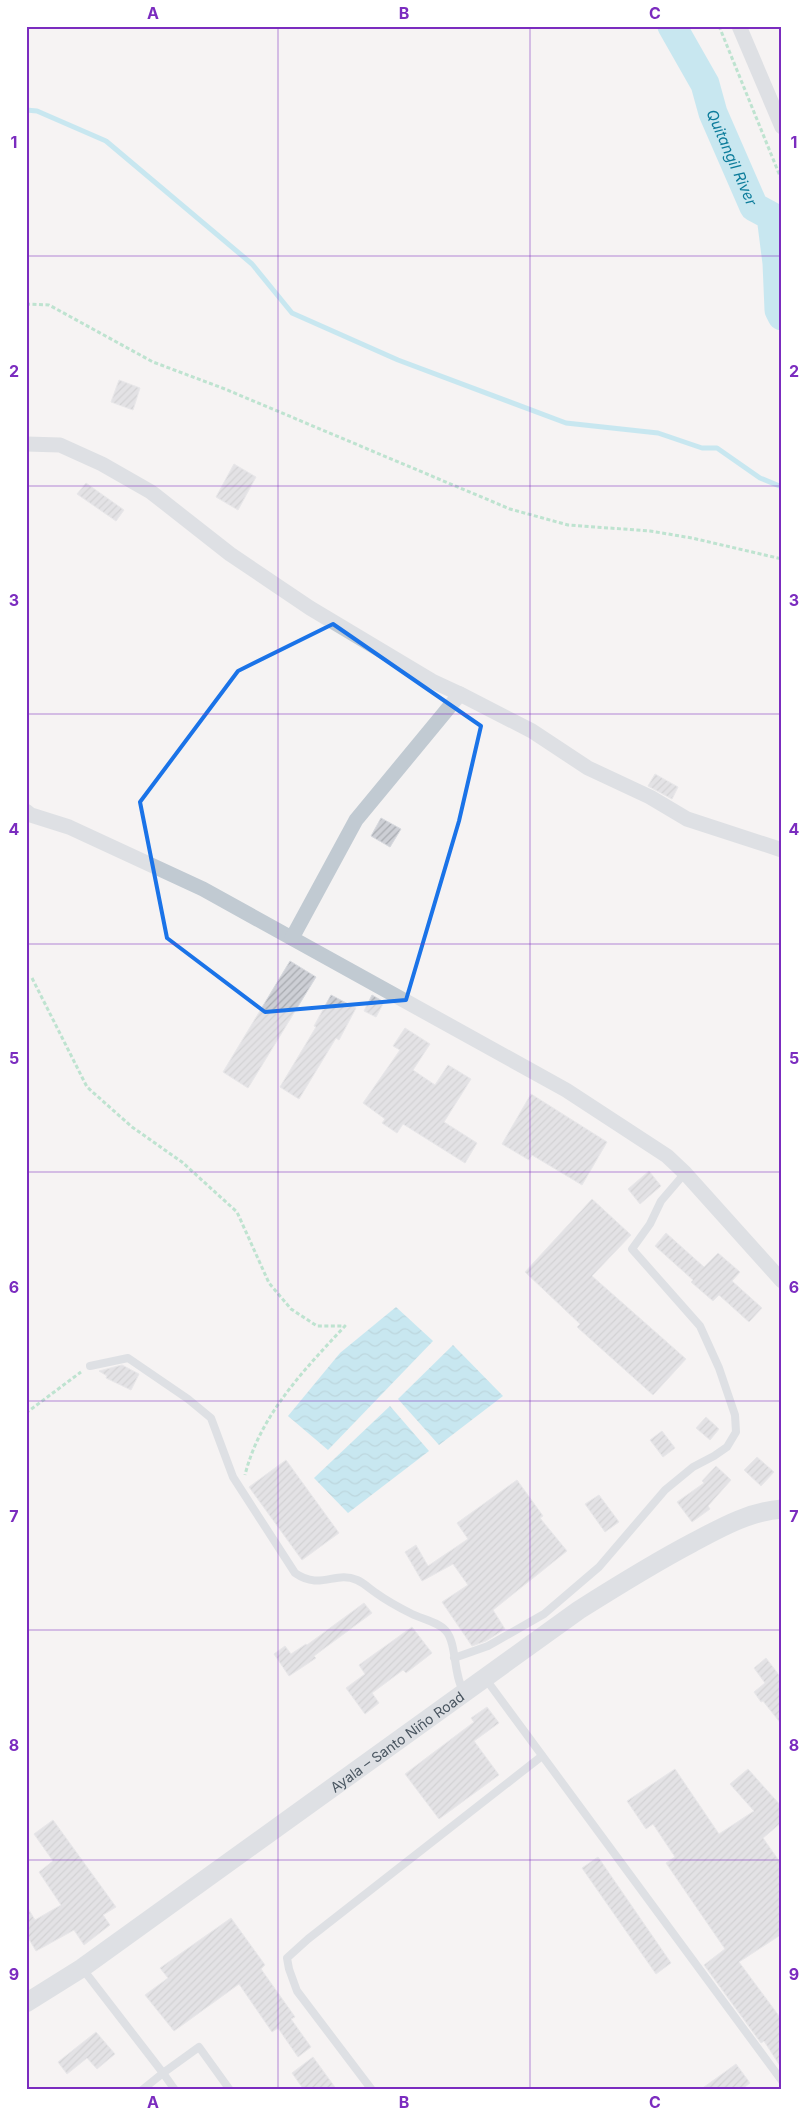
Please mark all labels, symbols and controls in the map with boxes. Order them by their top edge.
text: A [147,3,159,23]
text: B [399,3,409,23]
text: C [649,3,661,23]
water label: Quitangil River [703,106,762,209]
text: 1 [11,132,17,152]
text: 1 [791,132,797,152]
text: 2 [9,361,19,381]
text: 2 [789,361,799,381]
text: 3 [9,590,19,610]
text: 3 [789,590,799,610]
text: 4 [9,819,20,839]
text: 4 [789,819,800,839]
text: 5 [9,1048,19,1068]
text: 5 [789,1048,799,1068]
text: 6 [9,1277,19,1297]
text: 6 [789,1277,799,1297]
text: 7 [9,1506,19,1526]
text: 7 [789,1506,799,1526]
street label: Ayala – Santo Niño Road [327,1687,467,1795]
text: 8 [9,1735,19,1755]
text: 8 [789,1735,799,1755]
text: 9 [9,1964,19,1984]
text: 9 [789,1964,799,1984]
text: A [147,2092,159,2112]
text: B [399,2092,409,2112]
text: C [649,2092,661,2112]

